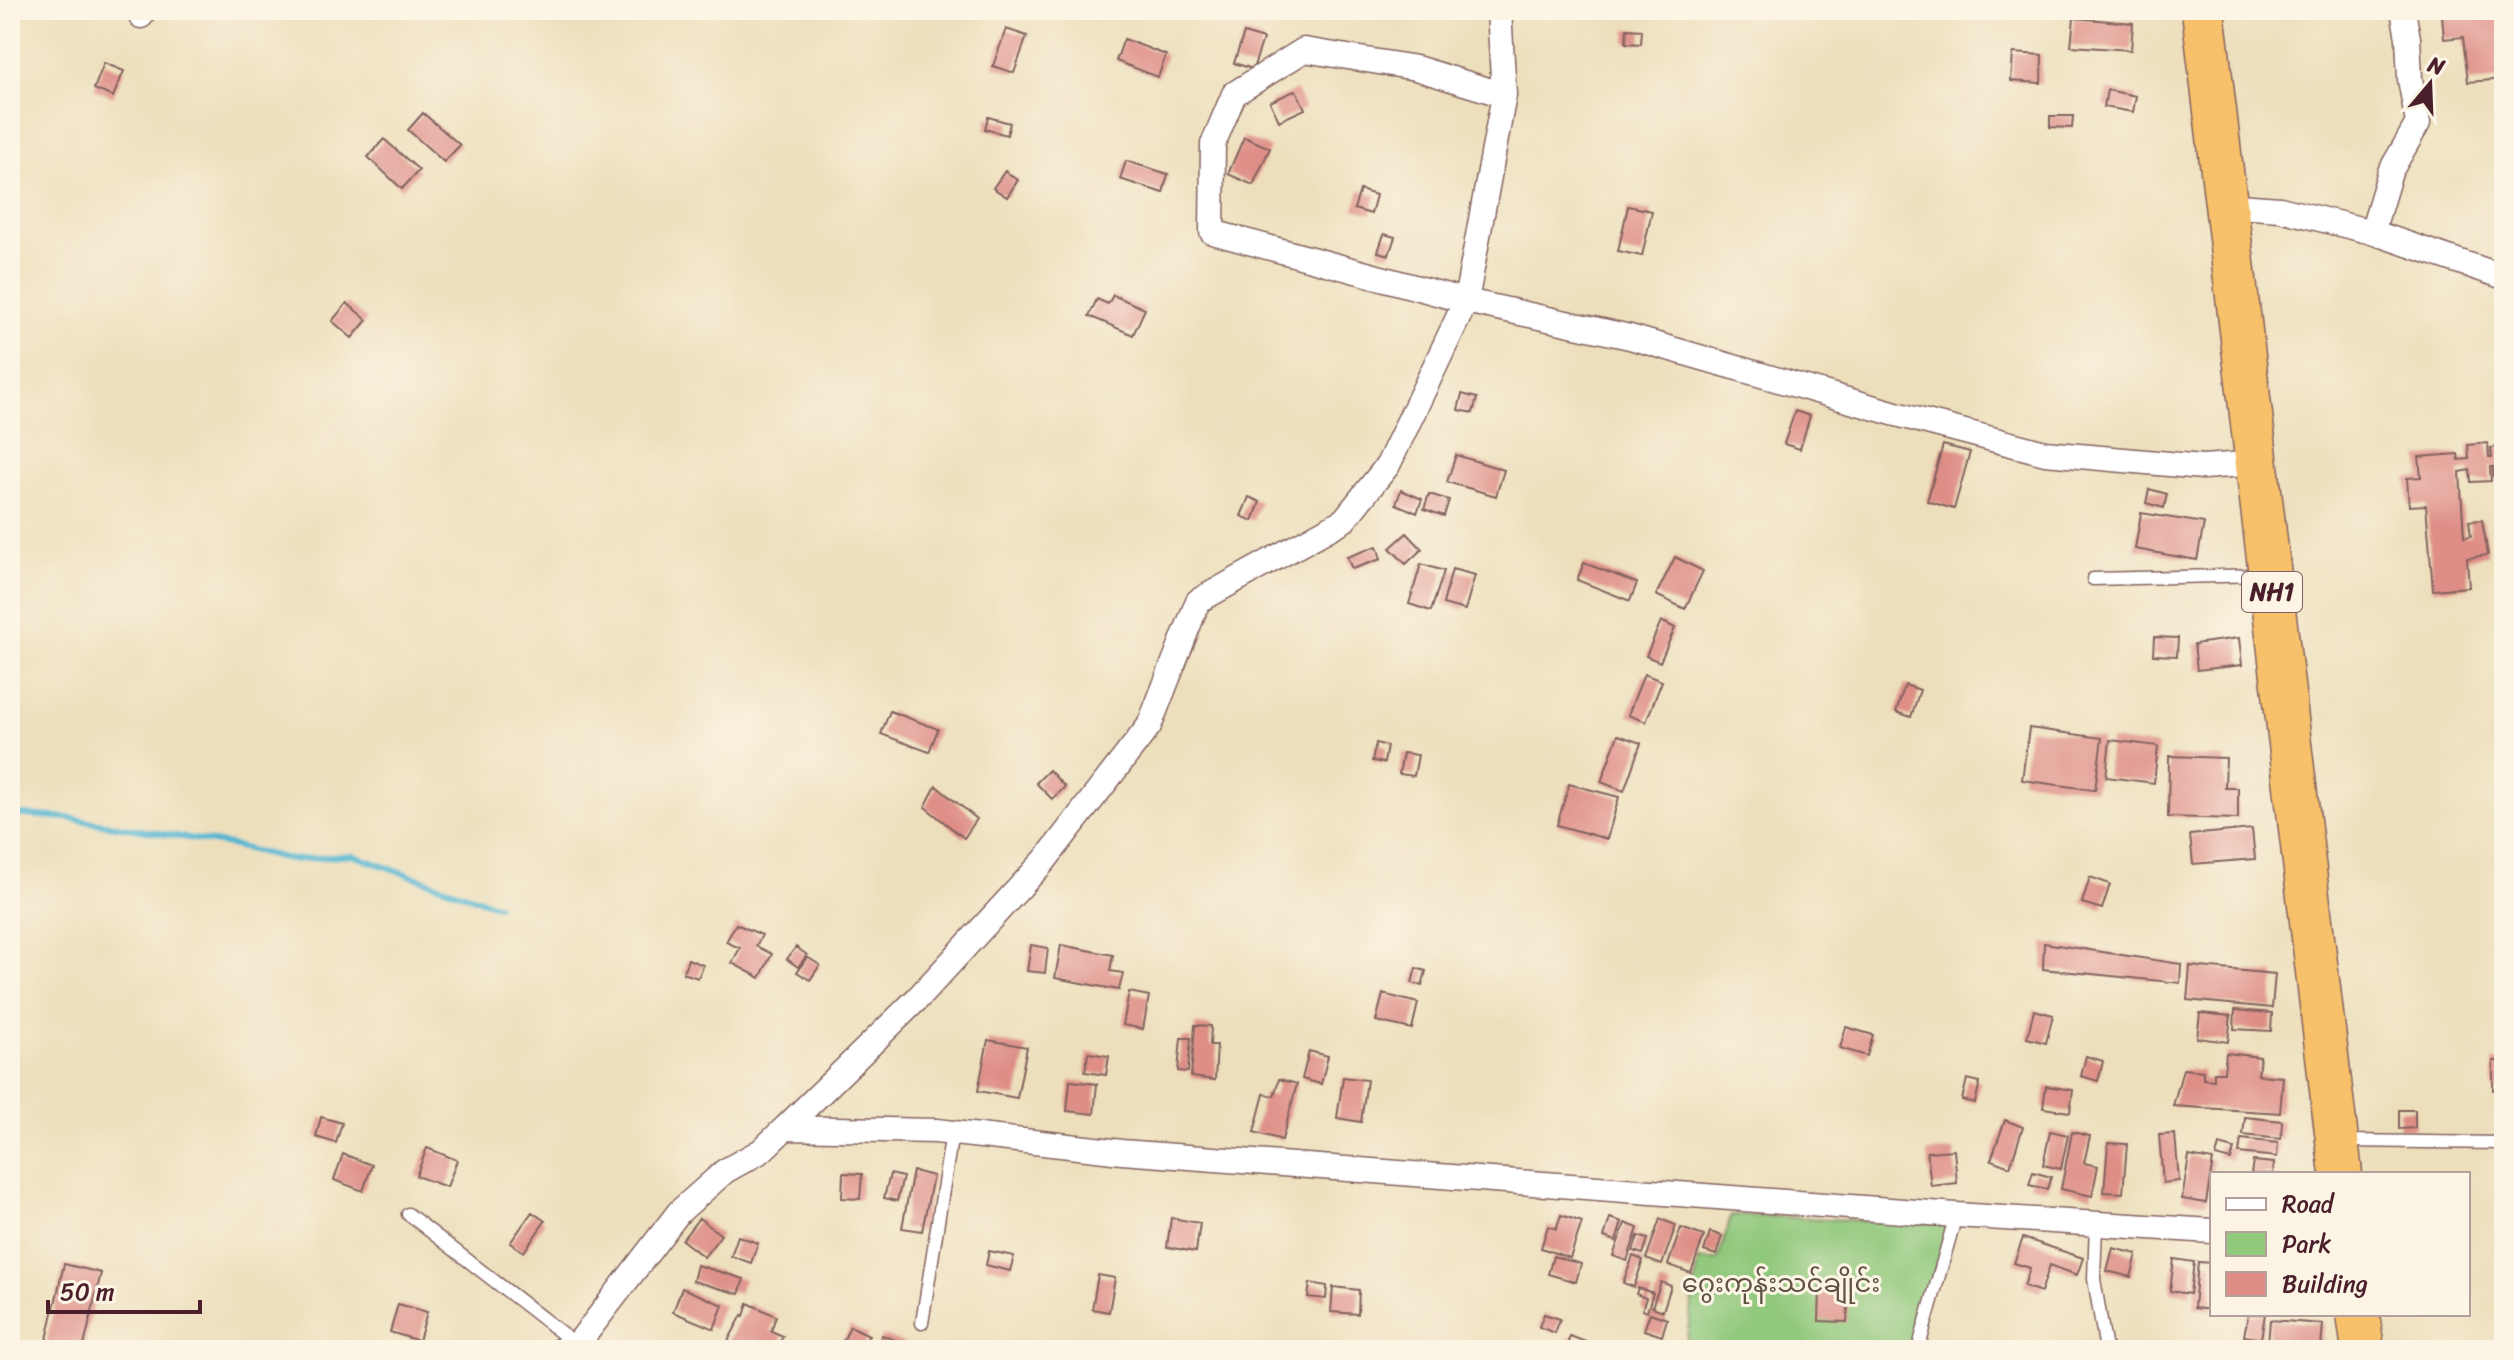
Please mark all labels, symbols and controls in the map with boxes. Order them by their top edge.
north arrow [2390,44,2470,124]
text: N [2422,44,2451,87]
road number: NH1 [2242,572,2302,612]
legend [2210,1172,2470,1316]
text: Road [2282,1183,2336,1225]
text: Park [2282,1223,2331,1265]
park label: ဂွေးကုန်းသင်ချိုင်း [1682,1260,1880,1306]
text: Building [2282,1263,2368,1305]
scale bar [48,1264,200,1314]
text: 50 m [60,1271,115,1313]

